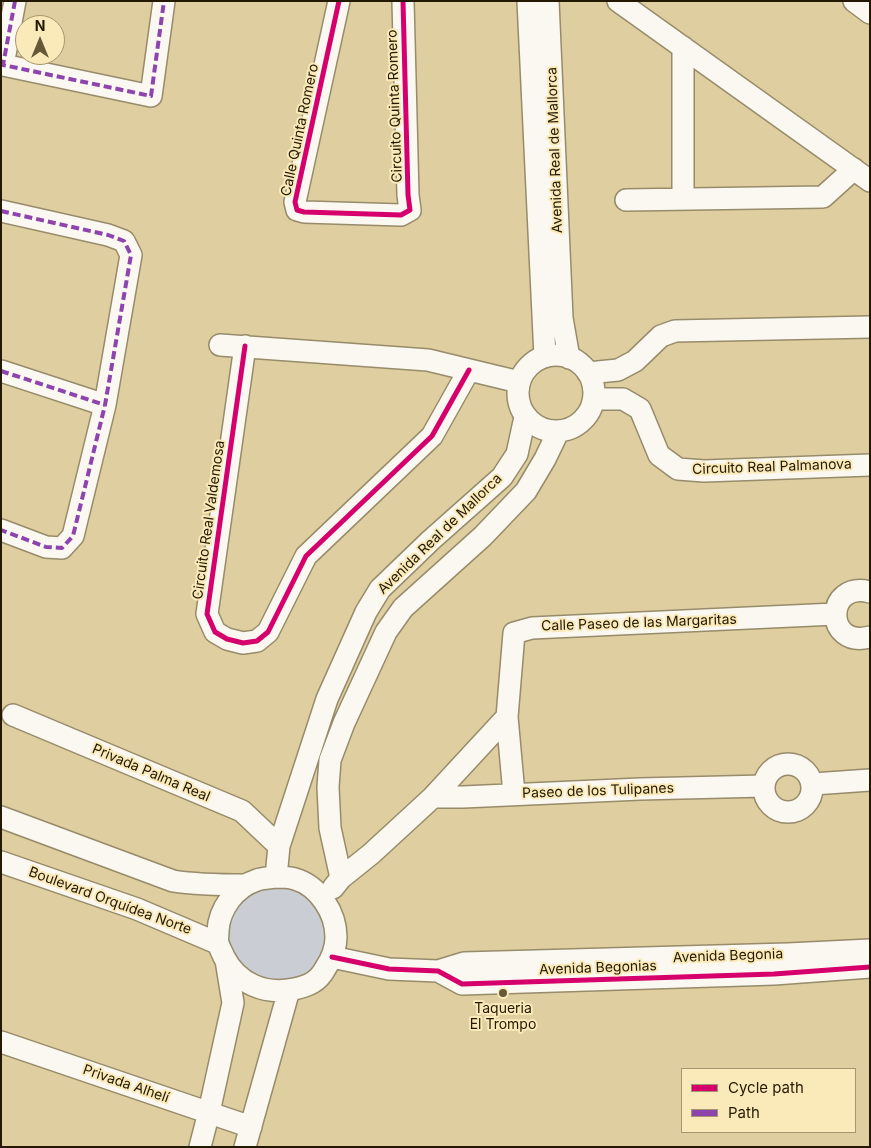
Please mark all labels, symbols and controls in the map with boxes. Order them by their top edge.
north arrow [15,15,65,65]
text: N [35,17,45,34]
street label: Circuito Quinta Romero [384,29,406,183]
street label: Calle Quinta Romero [278,62,322,198]
street label: Avenida Real de Mallorca [544,67,566,233]
street label: Circuito Real Valdemosa [190,439,228,601]
street label: Circuito Real Palmanova [692,456,852,478]
street label: Avenida Real de Mallorca [374,470,506,598]
street label: Calle Paseo de las Margaritas [541,611,737,635]
street label: Privada Palma Real [90,741,212,805]
street label: Paseo de los Tulipanes [522,780,674,802]
street label: Boulevard Orquídea Norte [26,864,194,938]
street label: Avenida Begonia [673,946,783,966]
street label: Avenida Begonias [539,958,657,978]
marker: Taqueria El Trompo [497,987,509,999]
place label: Taqueria El Trompo [470,1001,536,1034]
street label: Privada Alhelí [81,1061,171,1107]
legend [681,1068,856,1133]
text: Cycle path [728,1078,804,1097]
text: Path [728,1103,760,1122]

